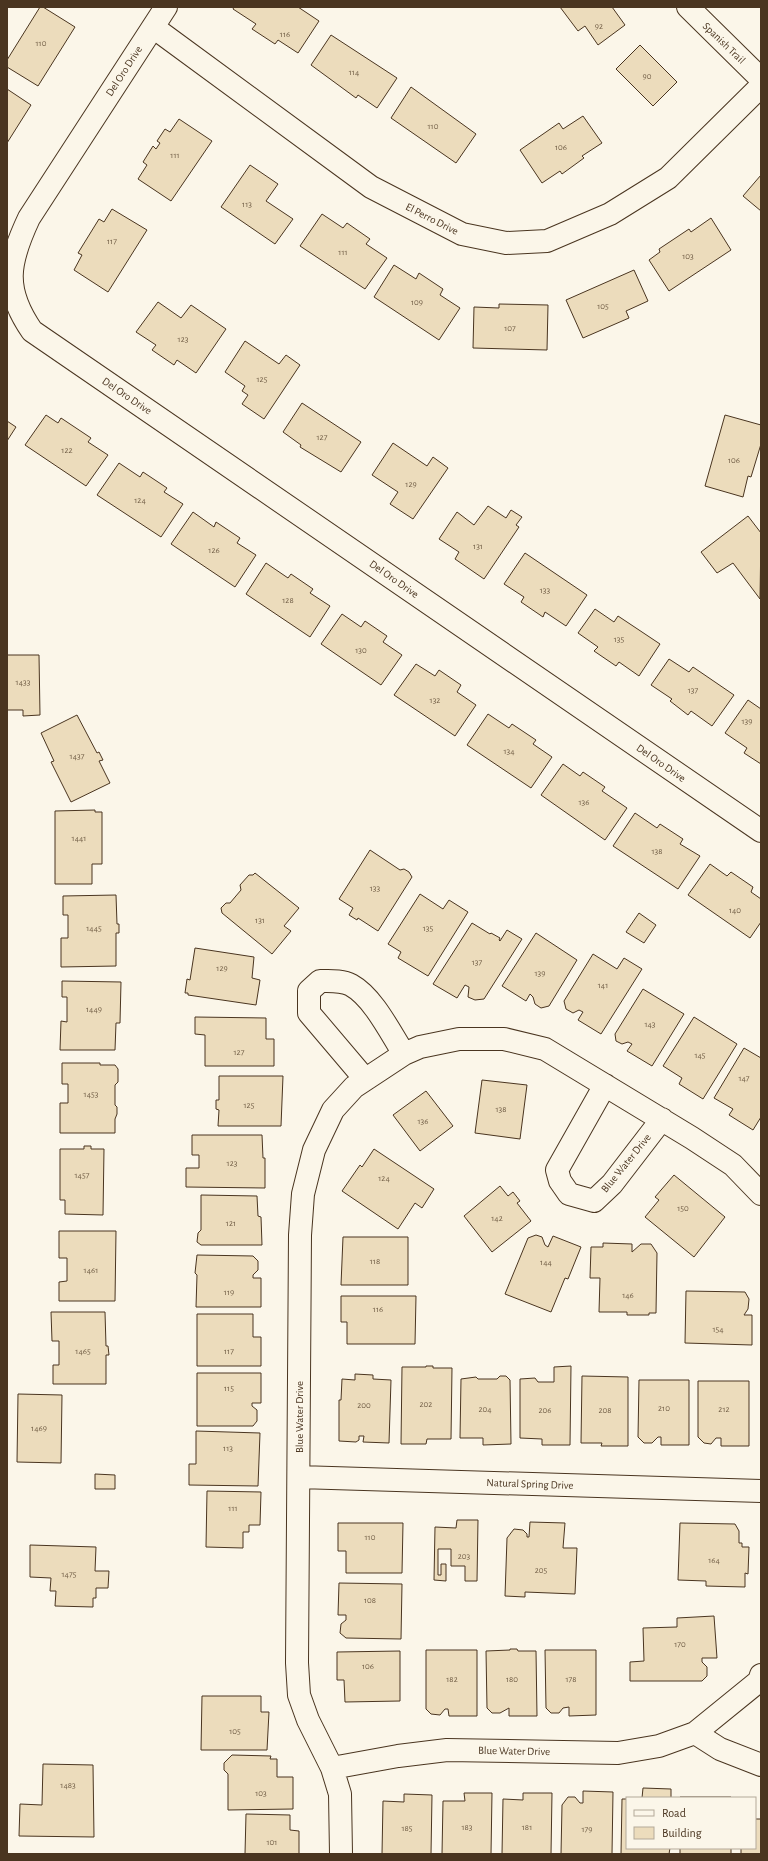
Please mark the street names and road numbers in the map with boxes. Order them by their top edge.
street label: Spanish Trail [701,20,747,66]
street label: Del Oro Drive [104,44,144,98]
street label: El Perro Drive [404,201,460,237]
street label: Del Oro Drive [100,375,154,417]
street label: Del Oro Drive [367,558,421,600]
street label: Del Oro Drive [634,742,688,784]
street label: Blue Water Drive [599,1132,653,1194]
street label: Blue Water Drive [294,1381,305,1453]
street label: Natural Spring Drive [486,1477,574,1491]
street label: Blue Water Drive [478,1745,550,1757]

